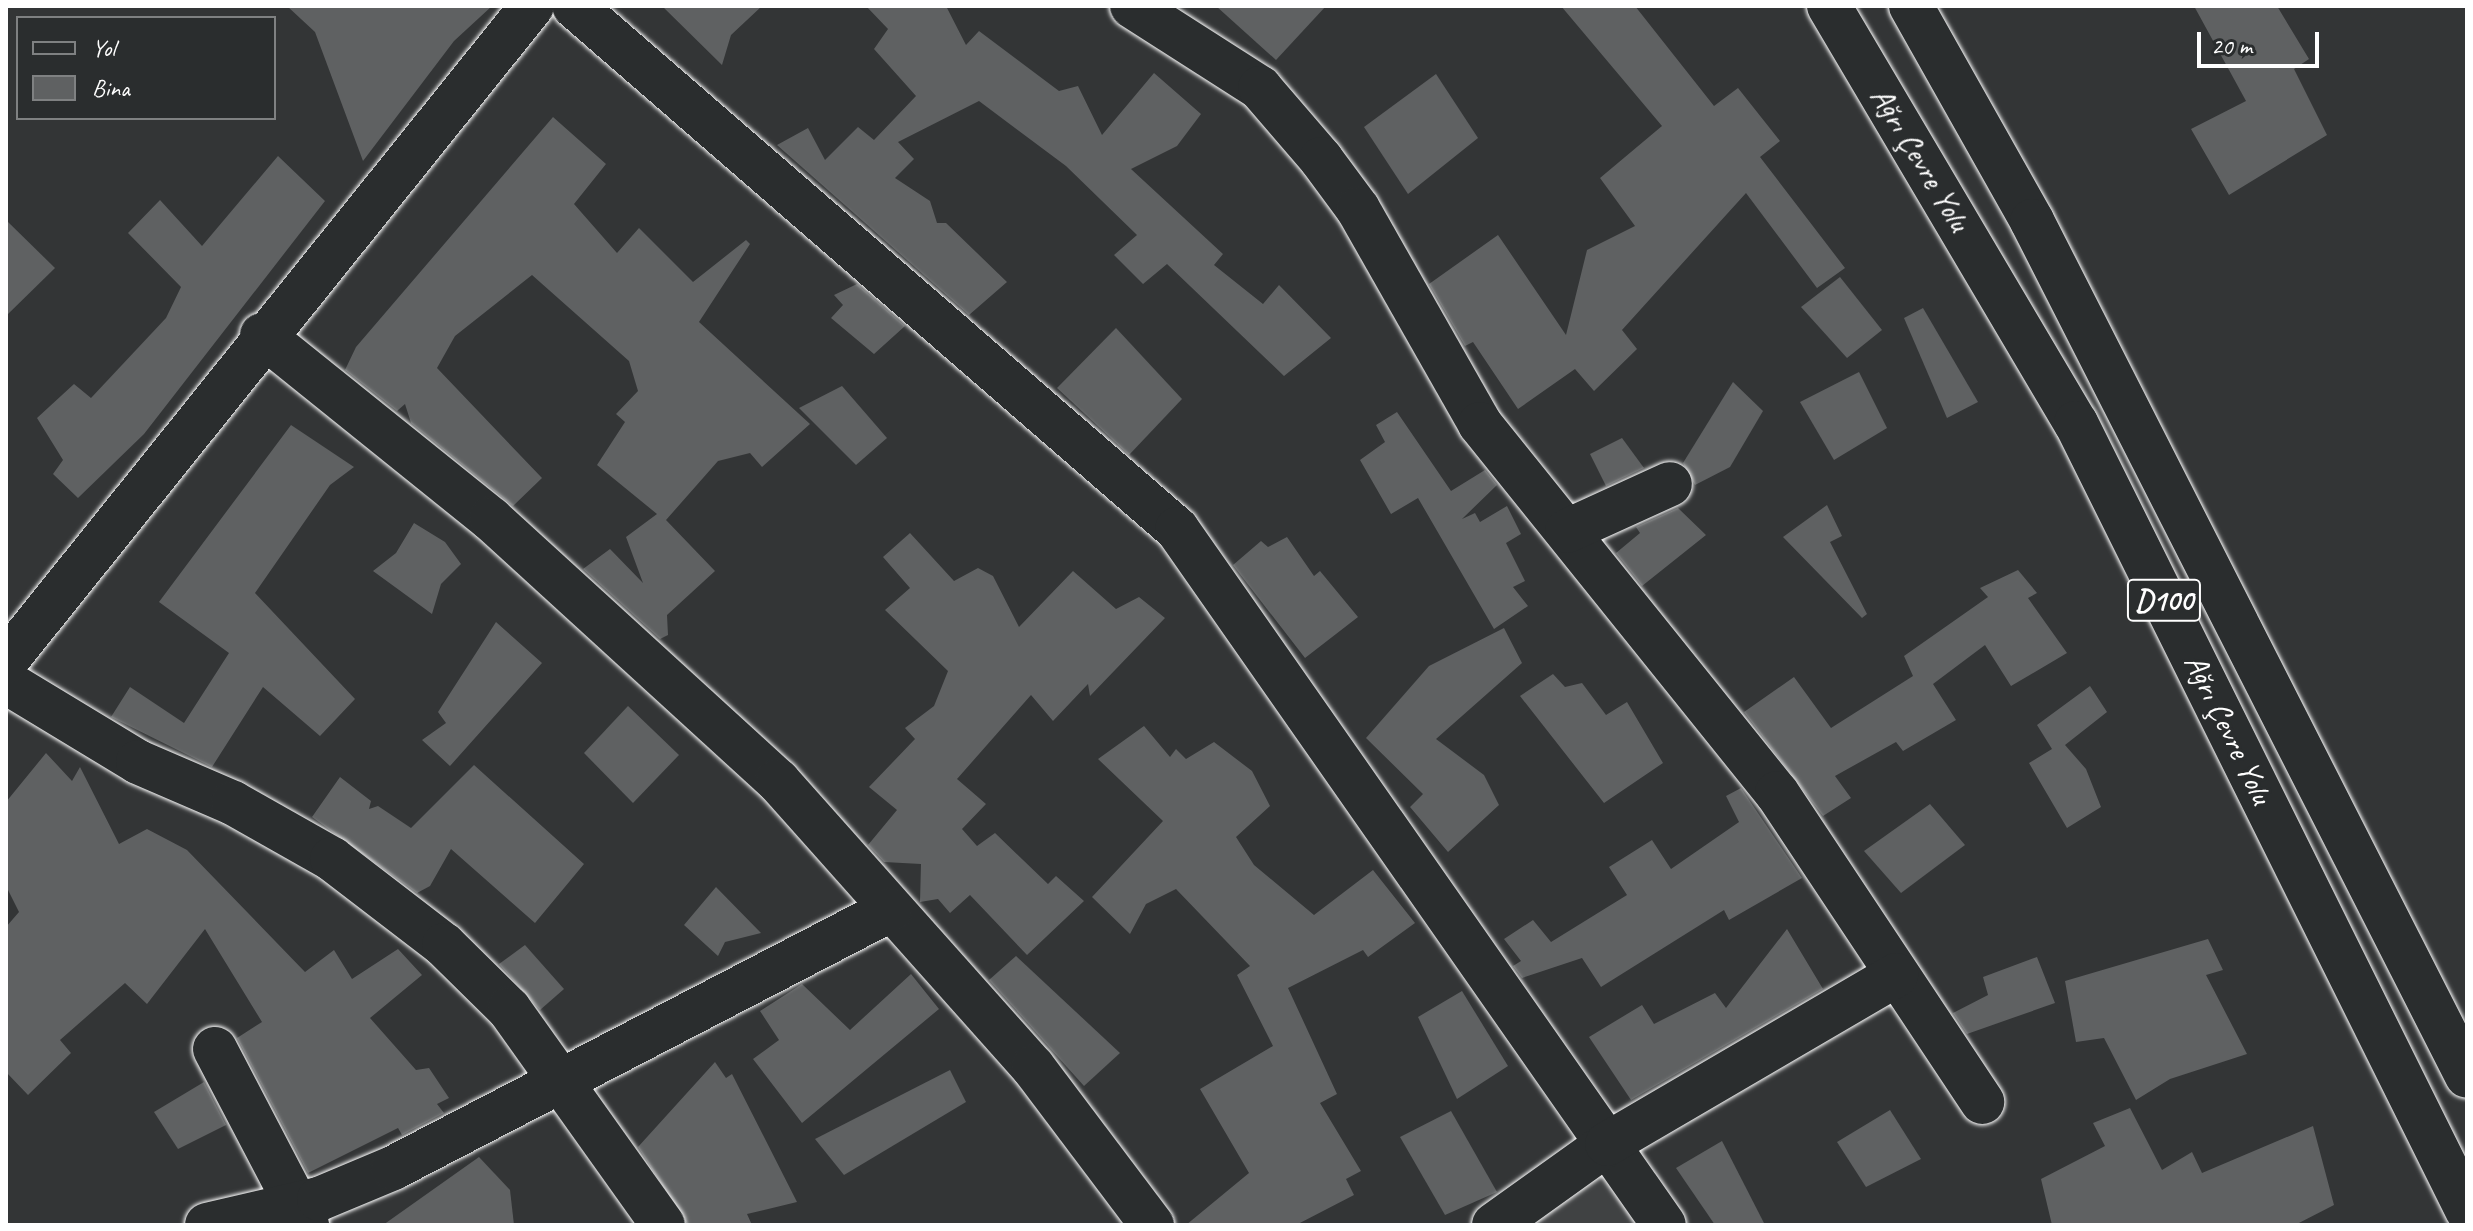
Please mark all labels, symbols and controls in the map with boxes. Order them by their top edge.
legend [16,16,276,120]
scale bar [2201,16,2323,66]
text: 20 m [2211,31,2252,61]
text: Yol [92,33,115,63]
text: Bina [92,73,130,103]
street label: Ağrı Çevre Yolu [1862,80,1978,238]
road number: D100 [2126,574,2202,626]
street label: Ağrı Çevre Yolu [2175,648,2281,810]

